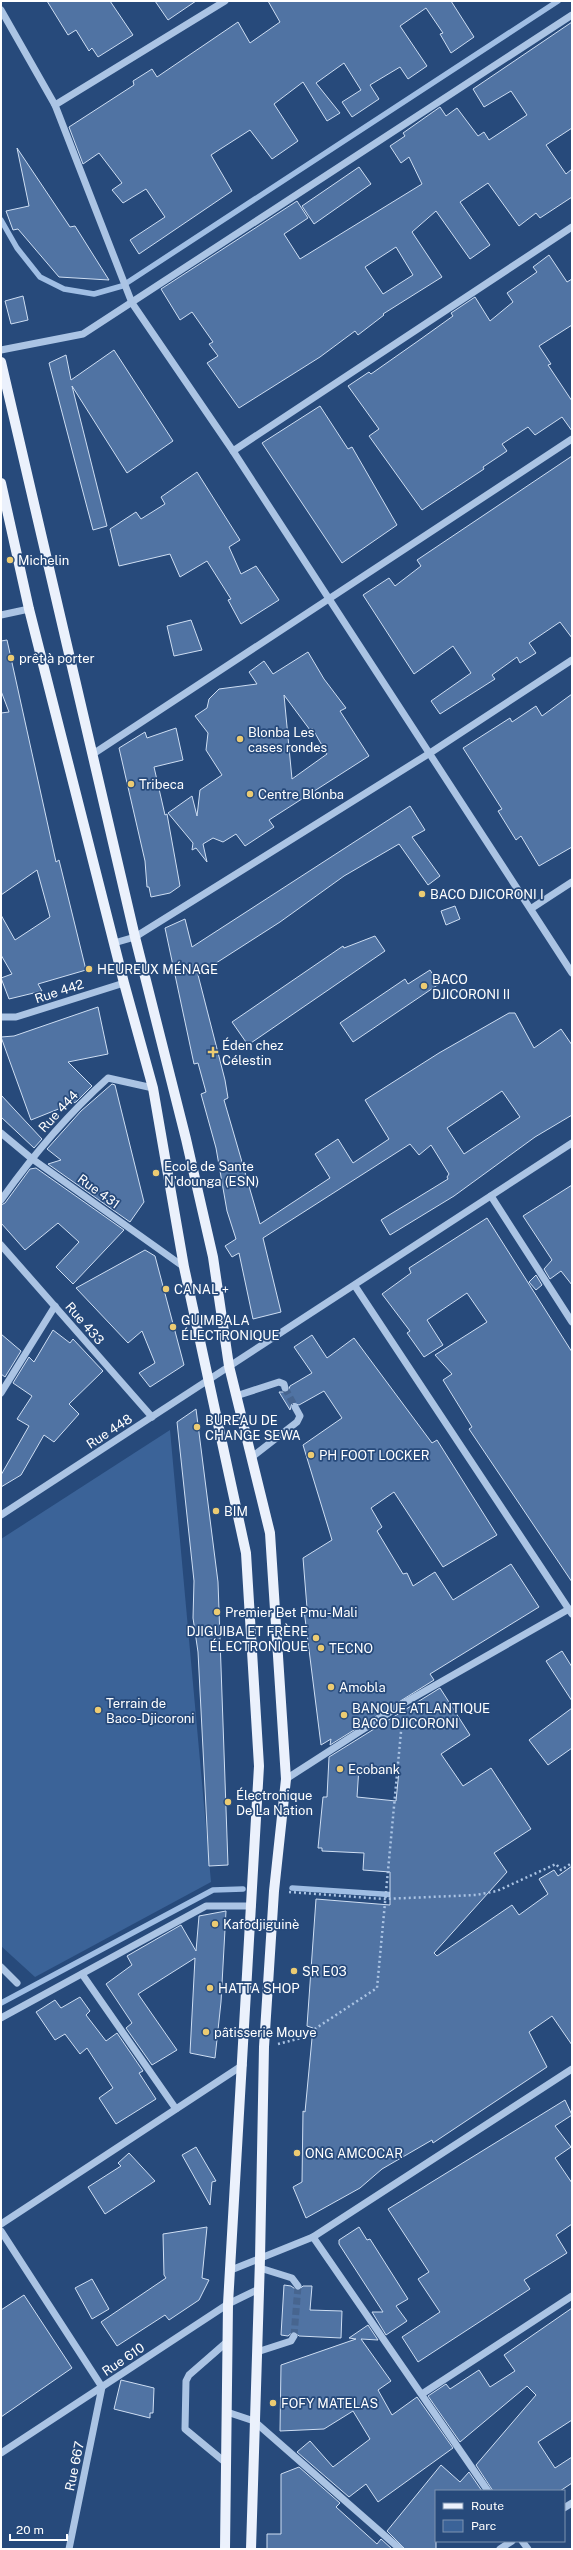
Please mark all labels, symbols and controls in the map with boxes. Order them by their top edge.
place label: Michelin [18,553,69,568]
marker: Michelin [5,555,15,565]
place label: prêt à porter [19,651,95,666]
marker: prêt à porter [6,653,16,663]
place label: Blonba Les cases rondes [248,725,327,755]
marker: Blonba Les cases rondes [235,734,245,744]
place label: Tribeca [139,777,184,792]
marker: Tribeca [126,779,136,789]
place label: Centre Blonba [258,787,344,802]
marker: Centre Blonba [245,789,255,799]
place label: BACO DJICORONI I [430,887,544,902]
marker: BACO DJICORONI I [417,889,427,899]
place label: HEUREUX MÉNAGE [97,961,218,977]
marker: HEUREUX MÉNAGE [84,964,94,974]
place label: BACO DJICORONI II [432,972,510,1002]
street label: Rue 442 [33,976,86,1006]
marker: BACO DJICORONI II [419,981,429,991]
place label: Éden chez Célestin [222,1037,284,1068]
marker: Éden chez Célestin [207,1046,219,1058]
street label: Rue 444 [35,1088,81,1135]
place label: Ecole de Sante N'dounga (ESN) [164,1159,259,1189]
marker: Ecole de Sante N'dounga (ESN) [151,1168,161,1178]
street label: Rue 431 [75,1171,123,1212]
place label: CANAL + [174,1282,229,1297]
marker: CANAL + [161,1284,171,1294]
street label: Rue 433 [62,1299,107,1348]
place label: GUIMBALA ÉLECTRONIQUE [181,1313,280,1343]
marker: GUIMBALA ÉLECTRONIQUE [168,1322,178,1332]
street label: Rue 448 [84,1411,135,1452]
place label: BUREAU DE CHANGE SEWA [205,1413,301,1443]
marker: BUREAU DE CHANGE SEWA [192,1422,202,1432]
place label: PH FOOT LOCKER [319,1448,430,1463]
marker: PH FOOT LOCKER [306,1450,316,1460]
place label: BIM [224,1504,248,1519]
marker: BIM [211,1506,221,1516]
place label: Premier Bet Pmu-Mali [225,1605,357,1620]
marker: Premier Bet Pmu-Mali [212,1607,222,1617]
place label: DJIGUIBA ET FRÈRE ÉLECTRONIQUE [186,1623,308,1654]
marker: DJIGUIBA ET FRÈRE ÉLECTRONIQUE [311,1633,321,1643]
place label: TECNO [329,1641,373,1656]
marker: TECNO [316,1643,326,1653]
place label: Amobla [339,1680,386,1695]
marker: Amobla [326,1682,336,1692]
place label: Terrain de Baco-Djicoroni [106,1696,194,1726]
place label: BANQUE ATLANTIQUE BACO DJICORONI [352,1701,490,1731]
marker: Terrain de Baco-Djicoroni [93,1705,103,1715]
marker: BANQUE ATLANTIQUE BACO DJICORONI [339,1710,349,1720]
place label: Ecobank [348,1762,400,1777]
marker: Ecobank [335,1764,345,1774]
place label: Électronique De La Nation [236,1787,313,1818]
marker: Électronique De La Nation [223,1797,233,1807]
place label: Kafodjiguinè [223,1917,299,1932]
marker: Kafodjiguinè [210,1919,220,1929]
place label: SR E03 [302,1964,347,1979]
marker: SR E03 [289,1966,299,1976]
place label: HATTA SHOP [218,1981,300,1996]
marker: HATTA SHOP [205,1983,215,1993]
place label: pâtisserie Mouye [214,2025,317,2040]
marker: pâtisserie Mouye [201,2027,211,2037]
place label: ONG AMCOCAR [305,2146,403,2161]
marker: ONG AMCOCAR [292,2148,302,2158]
street label: Rue 610 [99,2340,147,2379]
place label: FOFY MATELAS [281,2396,378,2411]
marker: FOFY MATELAS [268,2398,278,2408]
street label: Rue 667 [62,2440,87,2492]
legend [435,2490,565,2542]
text: Route [471,2499,504,2513]
scale bar [10,2516,67,2542]
text: Parc [471,2519,496,2533]
text: 20 m [16,2523,44,2537]

